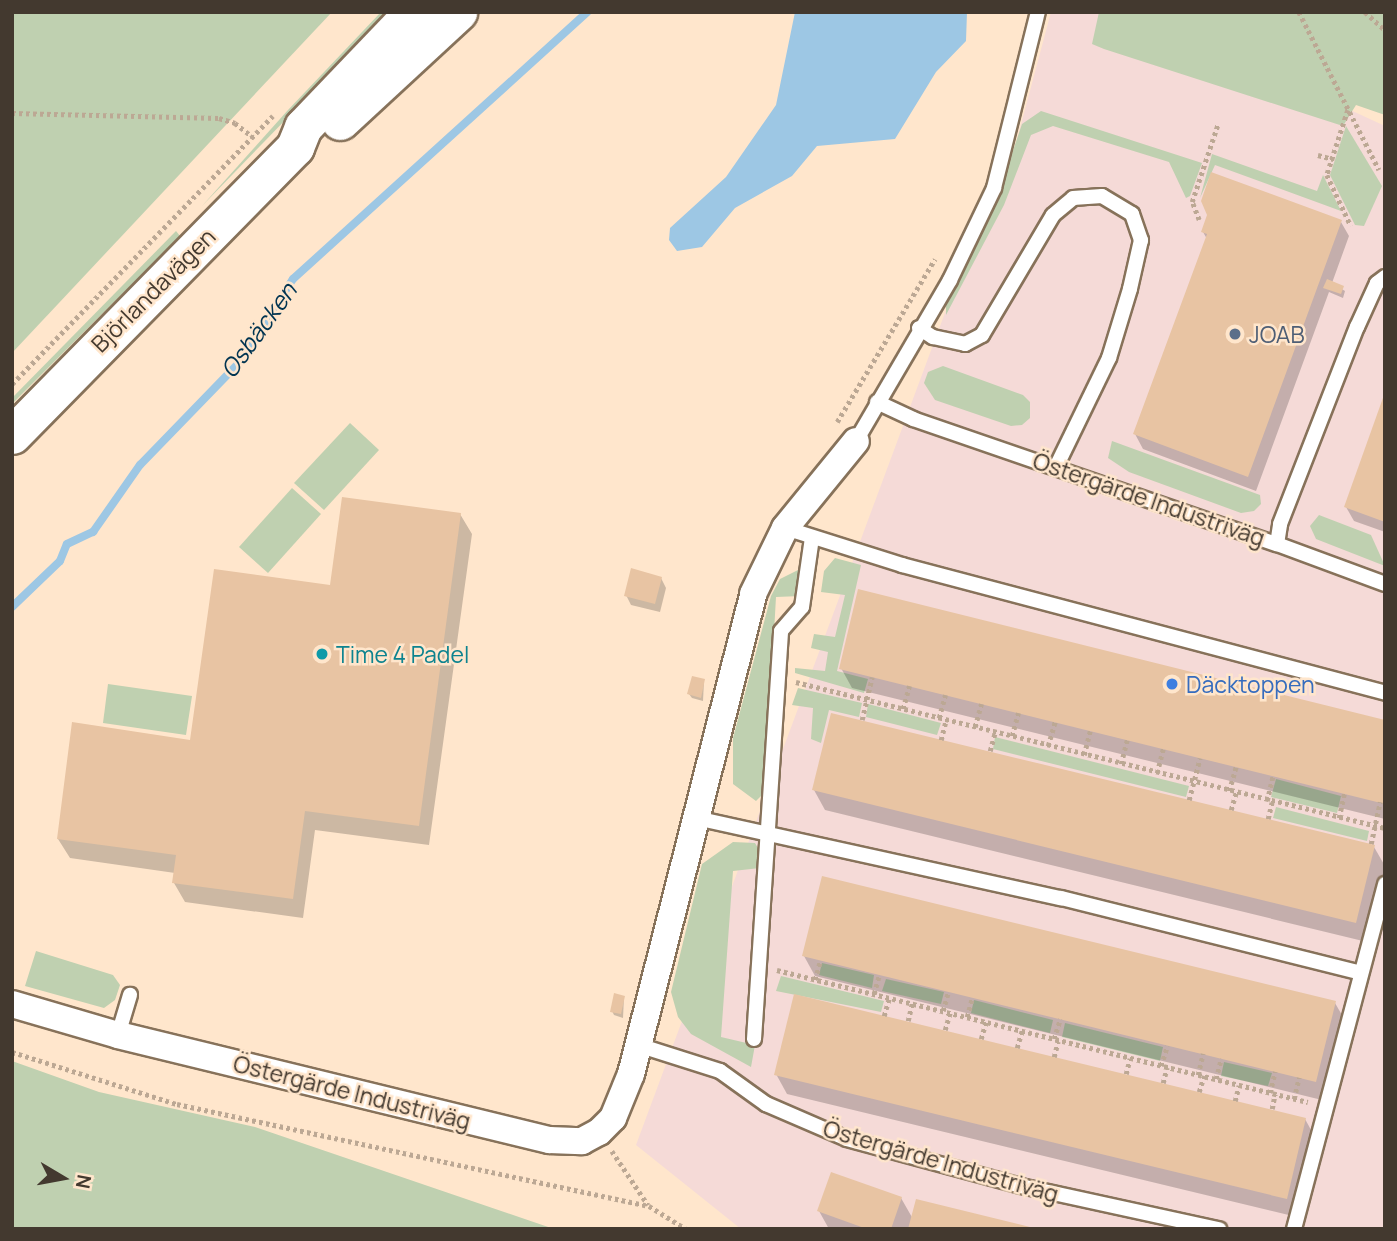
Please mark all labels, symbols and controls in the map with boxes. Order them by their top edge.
street label: Björlandavägen [85,222,221,358]
water label: Osbäcken [214,277,302,383]
place label: JOAB [1249,320,1305,348]
marker: JOAB [1227,326,1243,342]
street label: Östergärde Industriväg [1029,446,1269,552]
place label: Time 4 Padel [336,640,469,668]
marker: Time 4 Padel [314,646,330,662]
place label: Däcktoppen [1186,670,1315,698]
marker: Däcktoppen [1164,676,1180,692]
street label: Östergärde Industriväg [231,1049,473,1135]
street label: Östergärde Industriväg [820,1114,1062,1208]
north arrow [28,1143,98,1213]
text: N [70,1173,98,1191]

